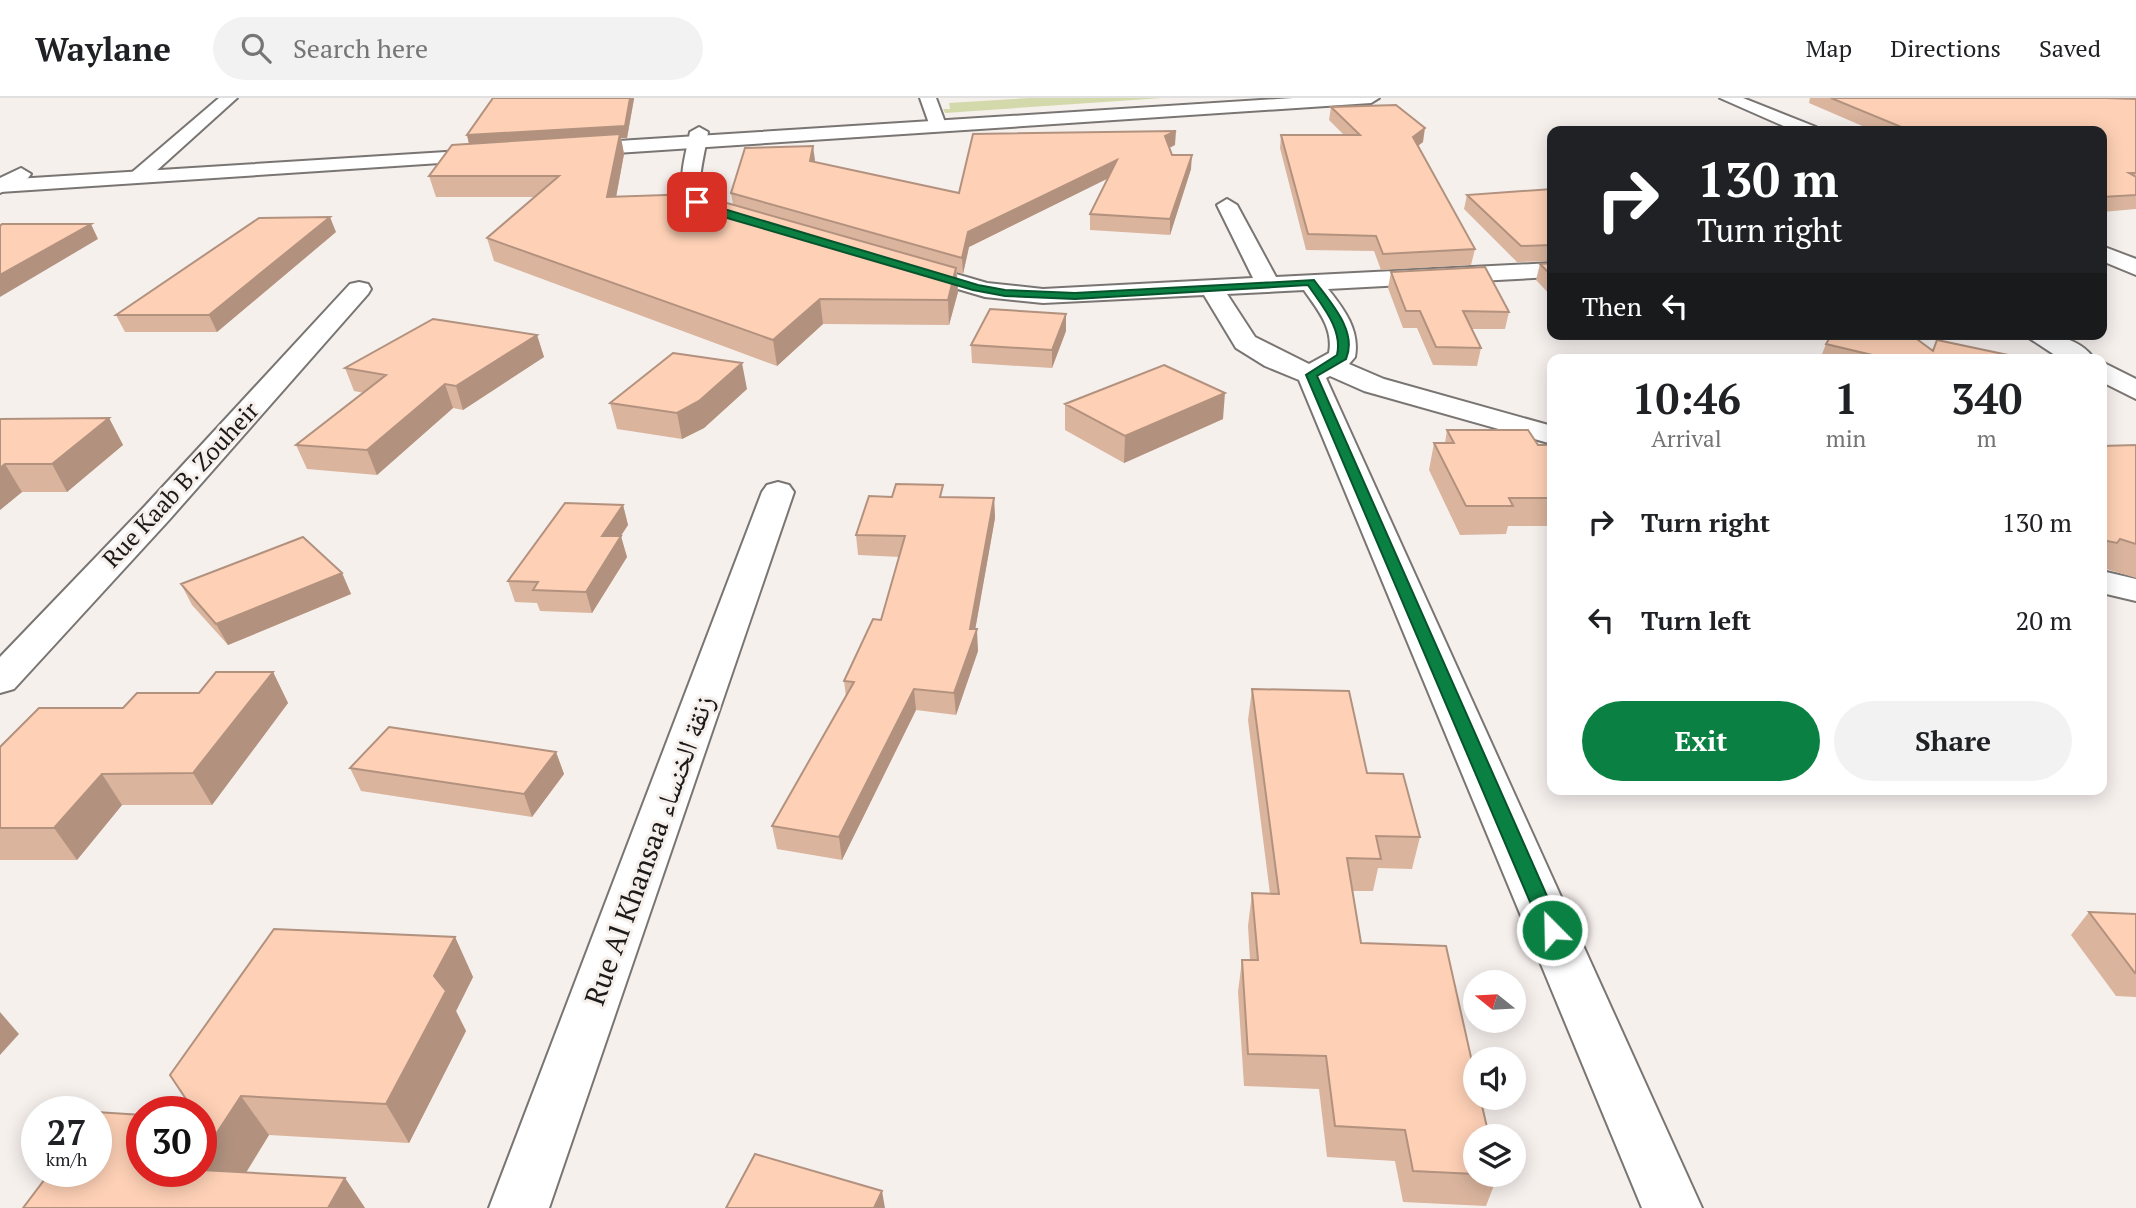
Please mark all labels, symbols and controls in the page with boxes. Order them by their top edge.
search box [213,17,703,80]
text: Waylane [35,27,171,70]
icon: search [237,29,275,67]
text: Search here [293,31,428,65]
text: Map [1806,32,1852,64]
text: Directions [1890,32,2001,64]
text: Saved [2039,32,2101,64]
text: 130 m [1697,146,1839,211]
icon: right [1582,154,1673,245]
pin [667,172,727,232]
icon: arrive [678,183,716,221]
text: Turn right [1697,209,1843,251]
icon: left [1656,287,1694,325]
text: Then [1582,289,1642,323]
text: 10:46 [1632,370,1741,426]
text: 1 [1834,370,1858,426]
text: 340 [1951,370,2022,426]
street label: Rue Kaab B. Zouheir [95,394,266,574]
text: Arrival [1651,423,1722,454]
text: min [1826,423,1866,454]
text: m [1977,423,1997,454]
icon: right [1582,503,1620,541]
text: Turn right [1641,505,1770,539]
text: 130 m [2002,505,2072,539]
icon: left [1582,601,1620,639]
text: Turn left [1641,603,1751,637]
text: 20 m [2016,603,2072,637]
street label: Rue Al Khansaa زنقة الخنساء [575,690,722,1010]
button: Exit [1582,701,1820,781]
button: Share [1834,701,2072,781]
position arrow [1515,893,1589,967]
north arrow [1463,970,1526,1032]
map controls [1463,970,1526,1187]
button: sound [1463,1047,1526,1110]
speed limit sign: 30 [126,1096,217,1187]
text: 27 [47,1109,86,1155]
button: layers [1463,1124,1526,1187]
text: km/h [46,1147,87,1171]

